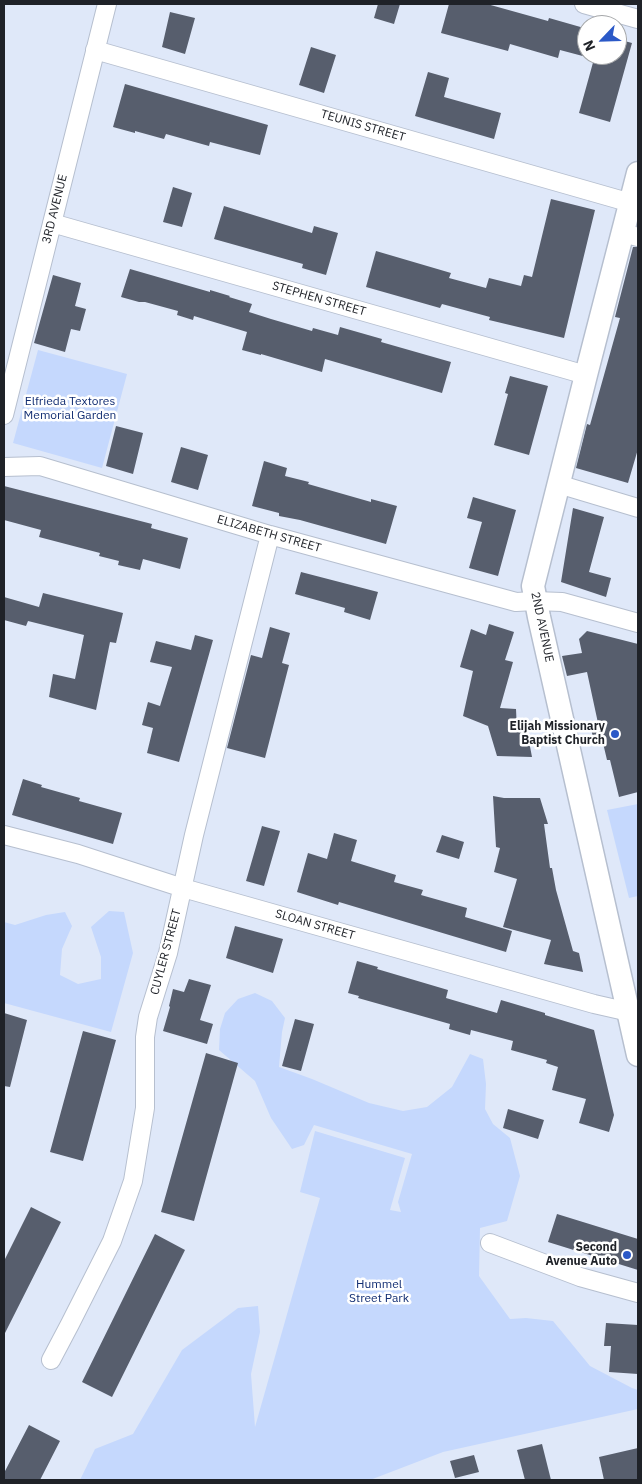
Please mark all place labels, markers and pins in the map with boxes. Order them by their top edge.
place label: Elijah Missionary Baptist Church [510,720,605,748]
marker: Elijah Missionary Baptist Church [609,728,621,740]
place label: Second Avenue Auto [545,1241,617,1269]
marker: Second Avenue Auto [621,1249,633,1261]

